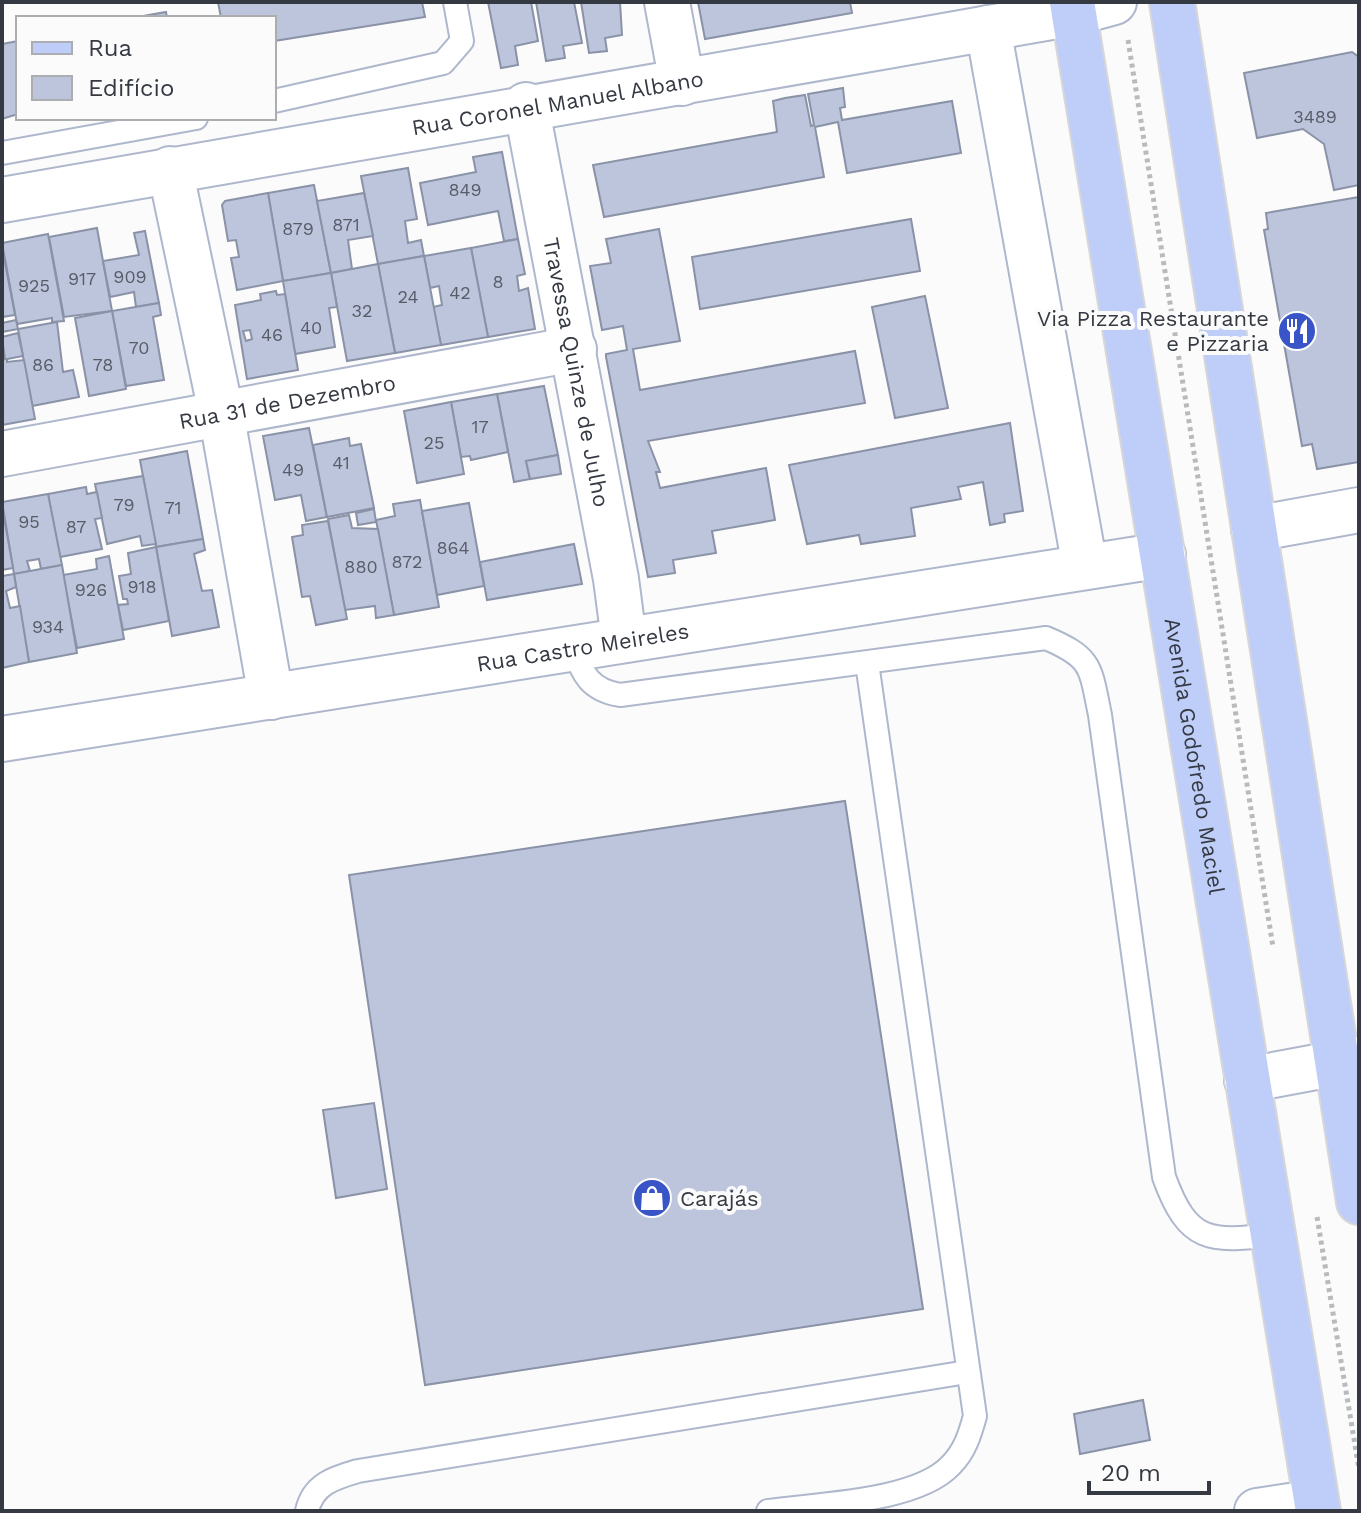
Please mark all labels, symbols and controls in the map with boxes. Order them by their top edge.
legend [16,16,276,120]
text: Rua [88,34,132,62]
street label: Rua Coronel Manuel Albano [410,66,705,141]
text: Edifício [88,74,174,102]
house number: 3489 [1293,106,1337,127]
house number: 849 [448,179,482,200]
house number: 871 [332,214,360,235]
house number: 879 [282,218,314,239]
street label: Travessa Quinze de Julho [538,236,614,509]
house number: 909 [113,266,147,287]
house number: 917 [68,268,96,289]
house number: 8 [492,271,504,292]
house number: 925 [18,275,50,296]
house number: 42 [449,282,471,303]
house number: 24 [398,286,418,307]
house number: 32 [352,300,373,321]
place label: Via Pizza Restaurante e Pizzaria [1037,306,1269,356]
restaurant icon: Via Pizza Restaurante e Pizzaria [1276,310,1318,352]
house number: 40 [300,317,322,338]
house number: 46 [261,324,283,345]
house number: 70 [129,337,149,358]
house number: 86 [32,354,54,375]
house number: 78 [93,354,113,375]
street label: Rua 31 de Dezembro [177,370,398,434]
house number: 17 [471,416,489,437]
house number: 25 [424,432,444,453]
house number: 41 [332,452,350,473]
house number: 49 [282,459,304,480]
house number: 79 [113,494,135,515]
house number: 71 [164,497,182,518]
house number: 95 [18,511,40,532]
house number: 87 [66,516,86,537]
house number: 864 [436,537,470,558]
house number: 872 [392,551,422,572]
house number: 880 [344,556,378,577]
house number: 918 [127,576,157,597]
house number: 926 [75,579,107,600]
house number: 934 [32,616,64,637]
street label: Avenida Godofredo Maciel [1160,616,1229,897]
street label: Rua Castro Meireles [475,618,691,677]
shop icon: Carajás [631,1177,673,1219]
place label: Carajás [680,1186,759,1211]
scale bar [1089,1445,1209,1495]
text: 20 m [1101,1459,1161,1487]

